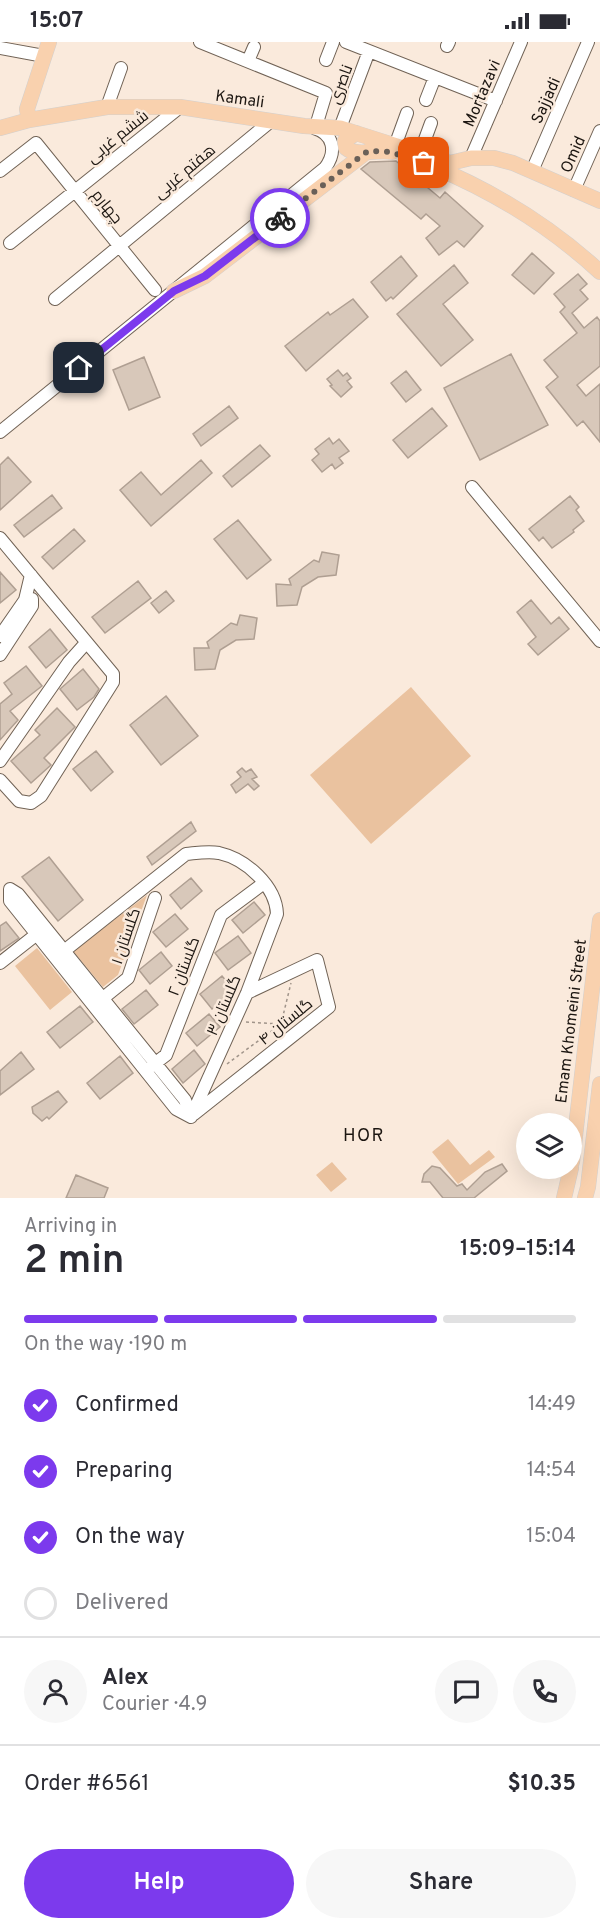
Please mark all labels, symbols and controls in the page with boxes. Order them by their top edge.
text: 15:07 [30,8,83,35]
street label: Mortazavi [460,57,506,130]
street label: ناصری [326,62,358,107]
street label: Sajjadi [528,75,566,127]
street label: Kamali [214,87,265,113]
street label: ششم غربی [83,107,153,169]
street label: Omid [557,133,591,176]
pin [398,137,449,188]
street label: هفتم غربی [150,141,220,204]
icon: bag [407,146,440,179]
street label: چهارم [87,186,126,228]
courier [250,188,310,248]
icon: bike [264,202,297,235]
pin [53,342,104,393]
icon: home [62,351,95,384]
street label: گلستان ۱ [108,906,146,967]
street label: گلستان ۲ [164,934,205,999]
street label: Emam Khomeini Street [552,938,592,1104]
street label: گلستان ۳ [203,972,247,1039]
street label: گلستان ۴ [255,995,317,1050]
map controls [516,1113,582,1179]
button: layers [516,1113,582,1179]
district label: HOR [343,1125,385,1148]
text: Arriving in [24,1214,117,1240]
text: 15:09–15:14 [460,1236,576,1263]
text: 2 min [24,1238,125,1287]
text: On the way · 190 m [24,1332,187,1358]
icon: check [24,1389,57,1422]
text: Confirmed [75,1392,179,1419]
text: 14:49 [528,1392,576,1418]
icon: check [24,1455,57,1488]
text: Preparing [75,1458,173,1485]
text: 14:54 [527,1458,576,1484]
icon: check [24,1521,57,1554]
text: On the way [75,1524,185,1551]
text: 15:04 [526,1524,576,1550]
text: Delivered [75,1590,169,1617]
button: person [24,1660,87,1723]
button: chat [435,1660,498,1723]
button: phone [513,1660,576,1723]
text: Alex [102,1665,149,1692]
text: Courier · 4.9 [102,1692,207,1718]
text: Order #6561 [24,1771,149,1798]
text: $10.35 [507,1771,576,1798]
button: Help [24,1849,294,1918]
button: Share [306,1849,576,1918]

